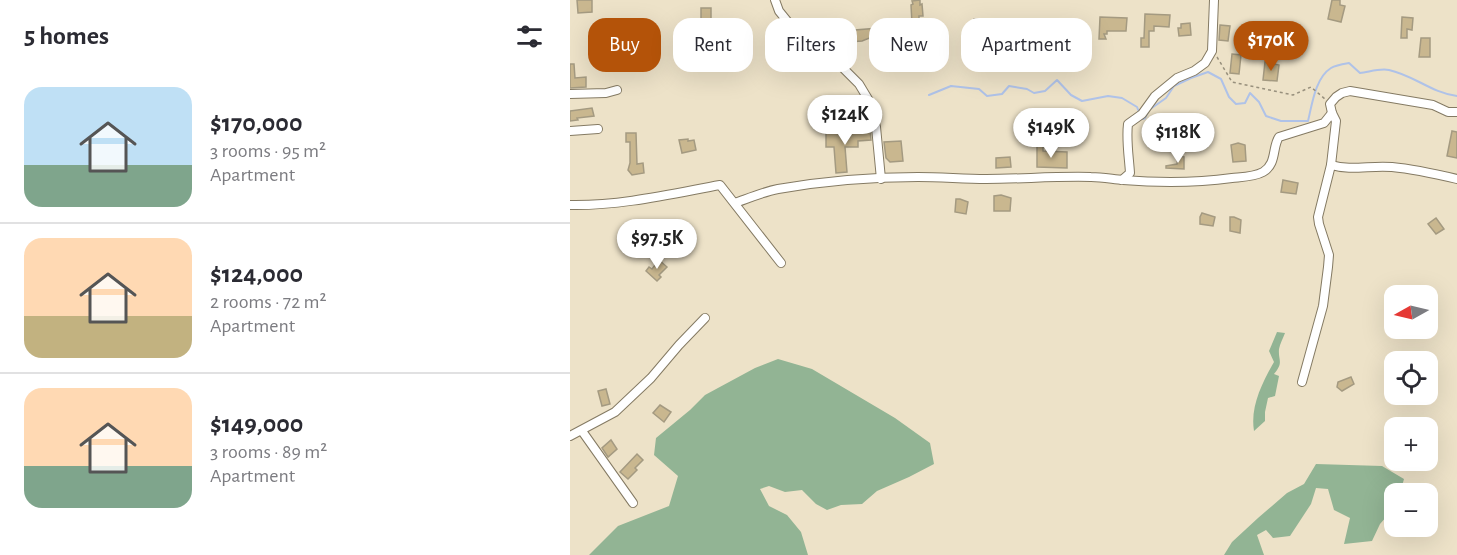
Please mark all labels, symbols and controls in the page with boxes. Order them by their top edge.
chip: Buy [588,18,661,72]
chip: Rent [673,18,753,72]
chip: Filters [765,18,857,72]
chip: New [869,18,949,72]
chip: Apartment [961,18,1092,72]
icon: filters [513,20,546,53]
pin: $170K [1229,21,1313,72]
text: 5 homes [24,23,109,49]
text: $170K [1248,30,1294,50]
pin: $124K [803,95,887,146]
text: $124K [821,104,869,124]
pin: $149K [1009,108,1093,159]
text: $170,000 [210,110,302,136]
icon: home [72,111,144,183]
pin: $118K [1136,113,1220,164]
text: $149K [1027,117,1075,137]
text: $118K [1156,122,1200,142]
text: 3 rooms · 95 m² [210,141,326,161]
text: Apartment [210,165,295,185]
pin: $97.5K [608,219,706,270]
text: $97.5K [631,228,683,248]
text: $124,000 [210,261,303,287]
icon: home [72,262,144,334]
north arrow [1384,285,1438,339]
map controls [1384,285,1438,537]
text: 2 rooms · 72 m² [210,292,327,312]
text: Apartment [210,316,295,336]
button: locate [1384,351,1438,405]
text: $149,000 [210,411,303,437]
icon: home [72,412,144,484]
button: + [1384,417,1438,471]
text: 3 rooms · 89 m² [210,442,327,462]
text: Apartment [210,466,295,486]
button: − [1384,483,1438,537]

